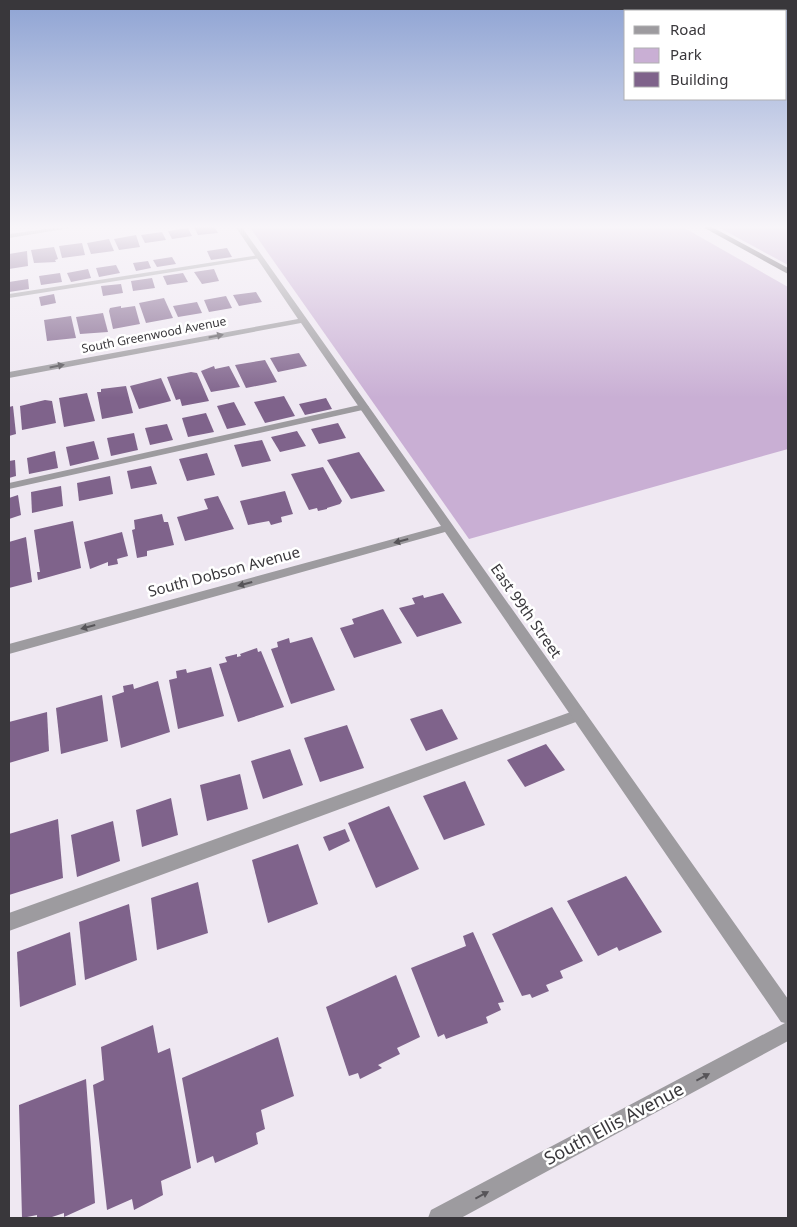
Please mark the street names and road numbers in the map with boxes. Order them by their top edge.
street label: South Greenwood Avenue [80,312,228,357]
street label: South Dobson Avenue [146,541,302,601]
street label: East 99th Street [487,559,567,662]
street label: South Ellis Avenue [540,1076,687,1170]

